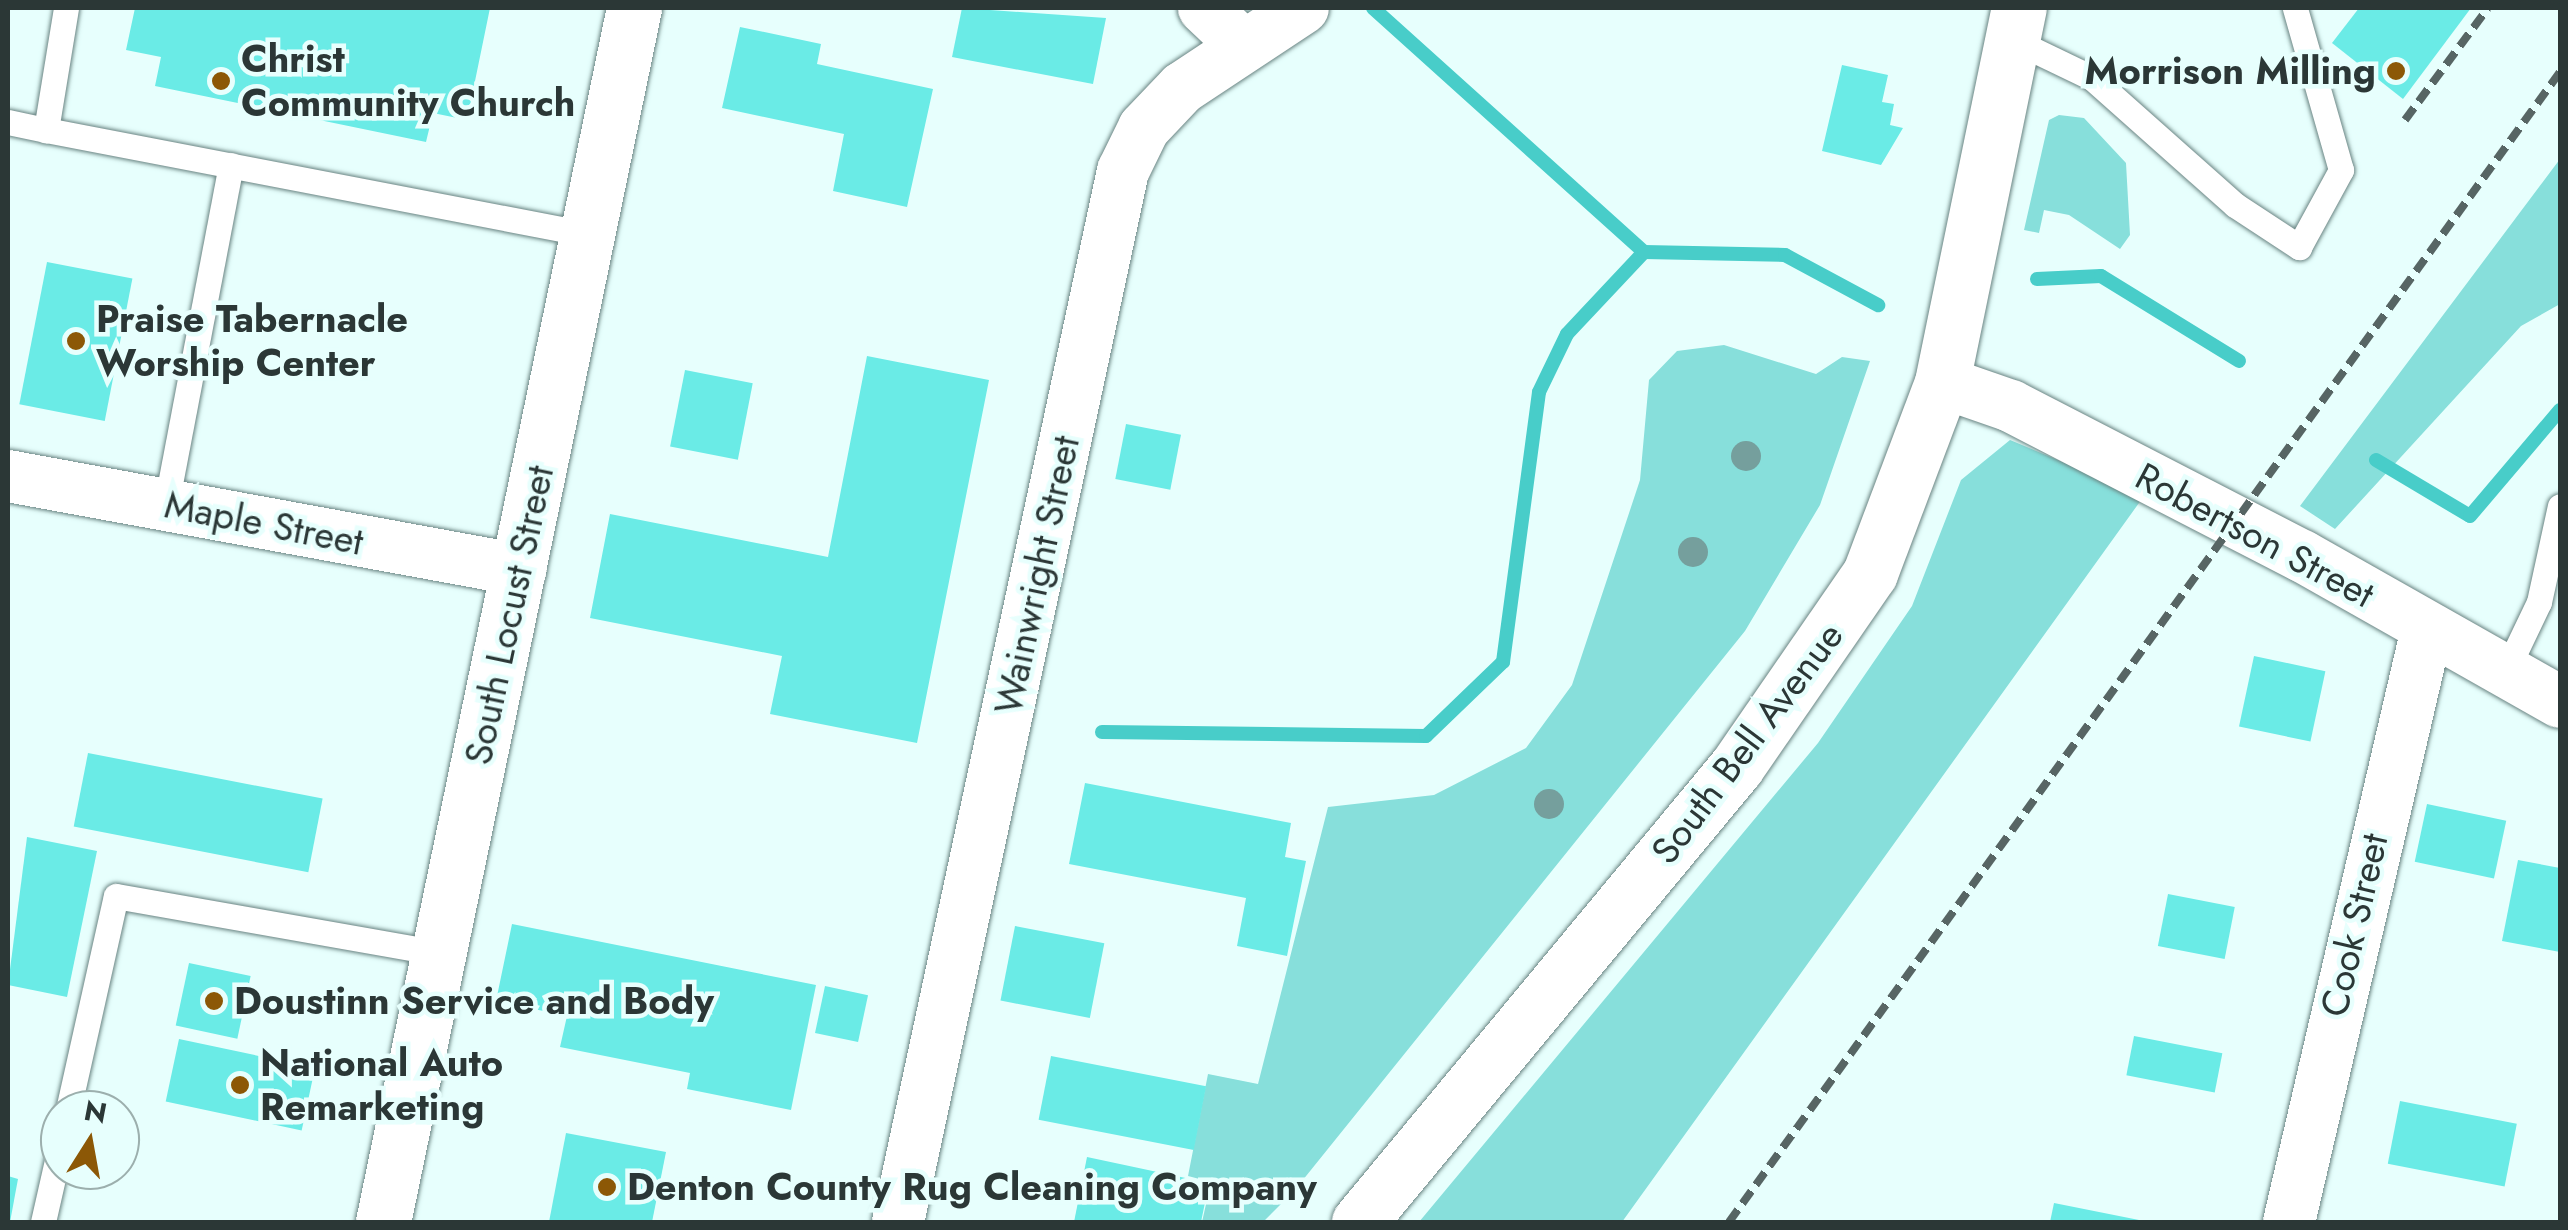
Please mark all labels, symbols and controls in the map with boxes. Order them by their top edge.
place label: Christ Community Church [241,36,575,125]
place label: Morrison Milling [2085,48,2376,94]
marker: Morrison Milling [2385,60,2407,82]
marker: Christ Community Church [210,70,232,92]
place label: Praise Tabernacle Worship Center [96,296,408,386]
marker: Praise Tabernacle Worship Center [65,330,87,352]
street label: Wainwright Street [985,432,1089,718]
street label: Robertson Street [2128,453,2382,617]
street label: South Locust Street [455,461,563,769]
street label: Maple Street [161,481,367,565]
street label: South Bell Avenue [1642,613,1852,873]
street label: Cook Street [2311,829,2397,1021]
place label: Doustinn Service and Body [234,978,714,1024]
marker: Doustinn Service and Body [203,990,225,1012]
place label: National Auto Remarketing [260,1040,503,1130]
marker: National Auto Remarketing [229,1074,251,1096]
north arrow [40,1090,140,1190]
text: N [81,1090,110,1134]
place label: Denton County Rug Cleaning Company [627,1164,1317,1210]
marker: Denton County Rug Cleaning Company [596,1176,618,1198]

